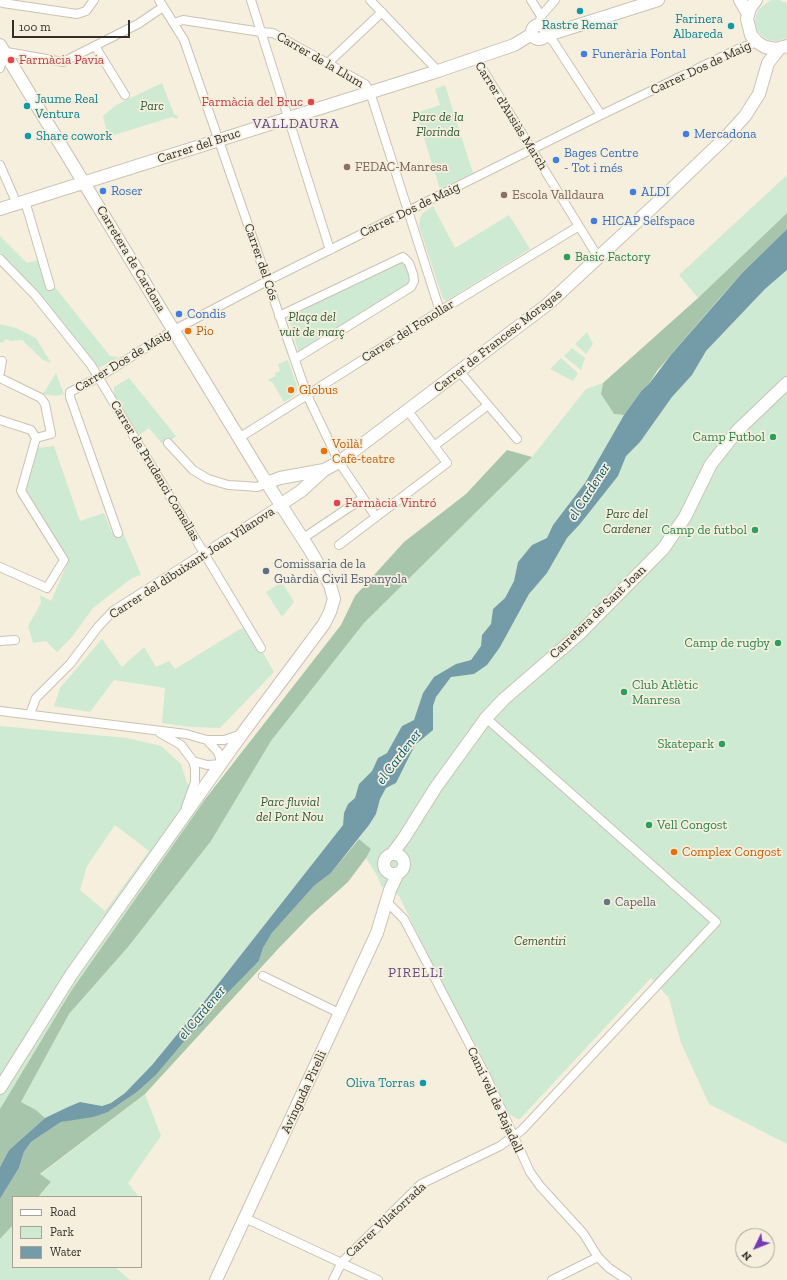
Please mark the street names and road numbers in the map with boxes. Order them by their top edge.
street label: Carrer de la Llum [274,29,366,91]
street label: Carrer Dos de Maig [648,38,754,98]
street label: Carrer d'Ausiàs March [471,59,551,173]
street label: Carrer del Bruc [156,125,242,167]
street label: Carrer Dos de Maig [358,179,462,241]
street label: Carretera de Cardona [93,203,169,315]
street label: Carrer del Cós [241,221,281,303]
street label: Carrer de Francesc Moragas [431,286,565,396]
street label: Carrer del Fonollar [359,296,457,366]
street label: Carrer Dos de Maig [72,326,174,396]
street label: Carrer de Prudenci Comellas [107,398,203,544]
street label: Carrer del dibuixant Joan Vilanova [106,504,278,622]
street label: Carretera de Sant Joan [547,562,649,662]
street label: Camí vell de Rajadell [464,1045,526,1155]
street label: Avinguda Pirelli [278,1048,330,1136]
street label: Carrer Vilatorrada [343,1179,429,1261]

